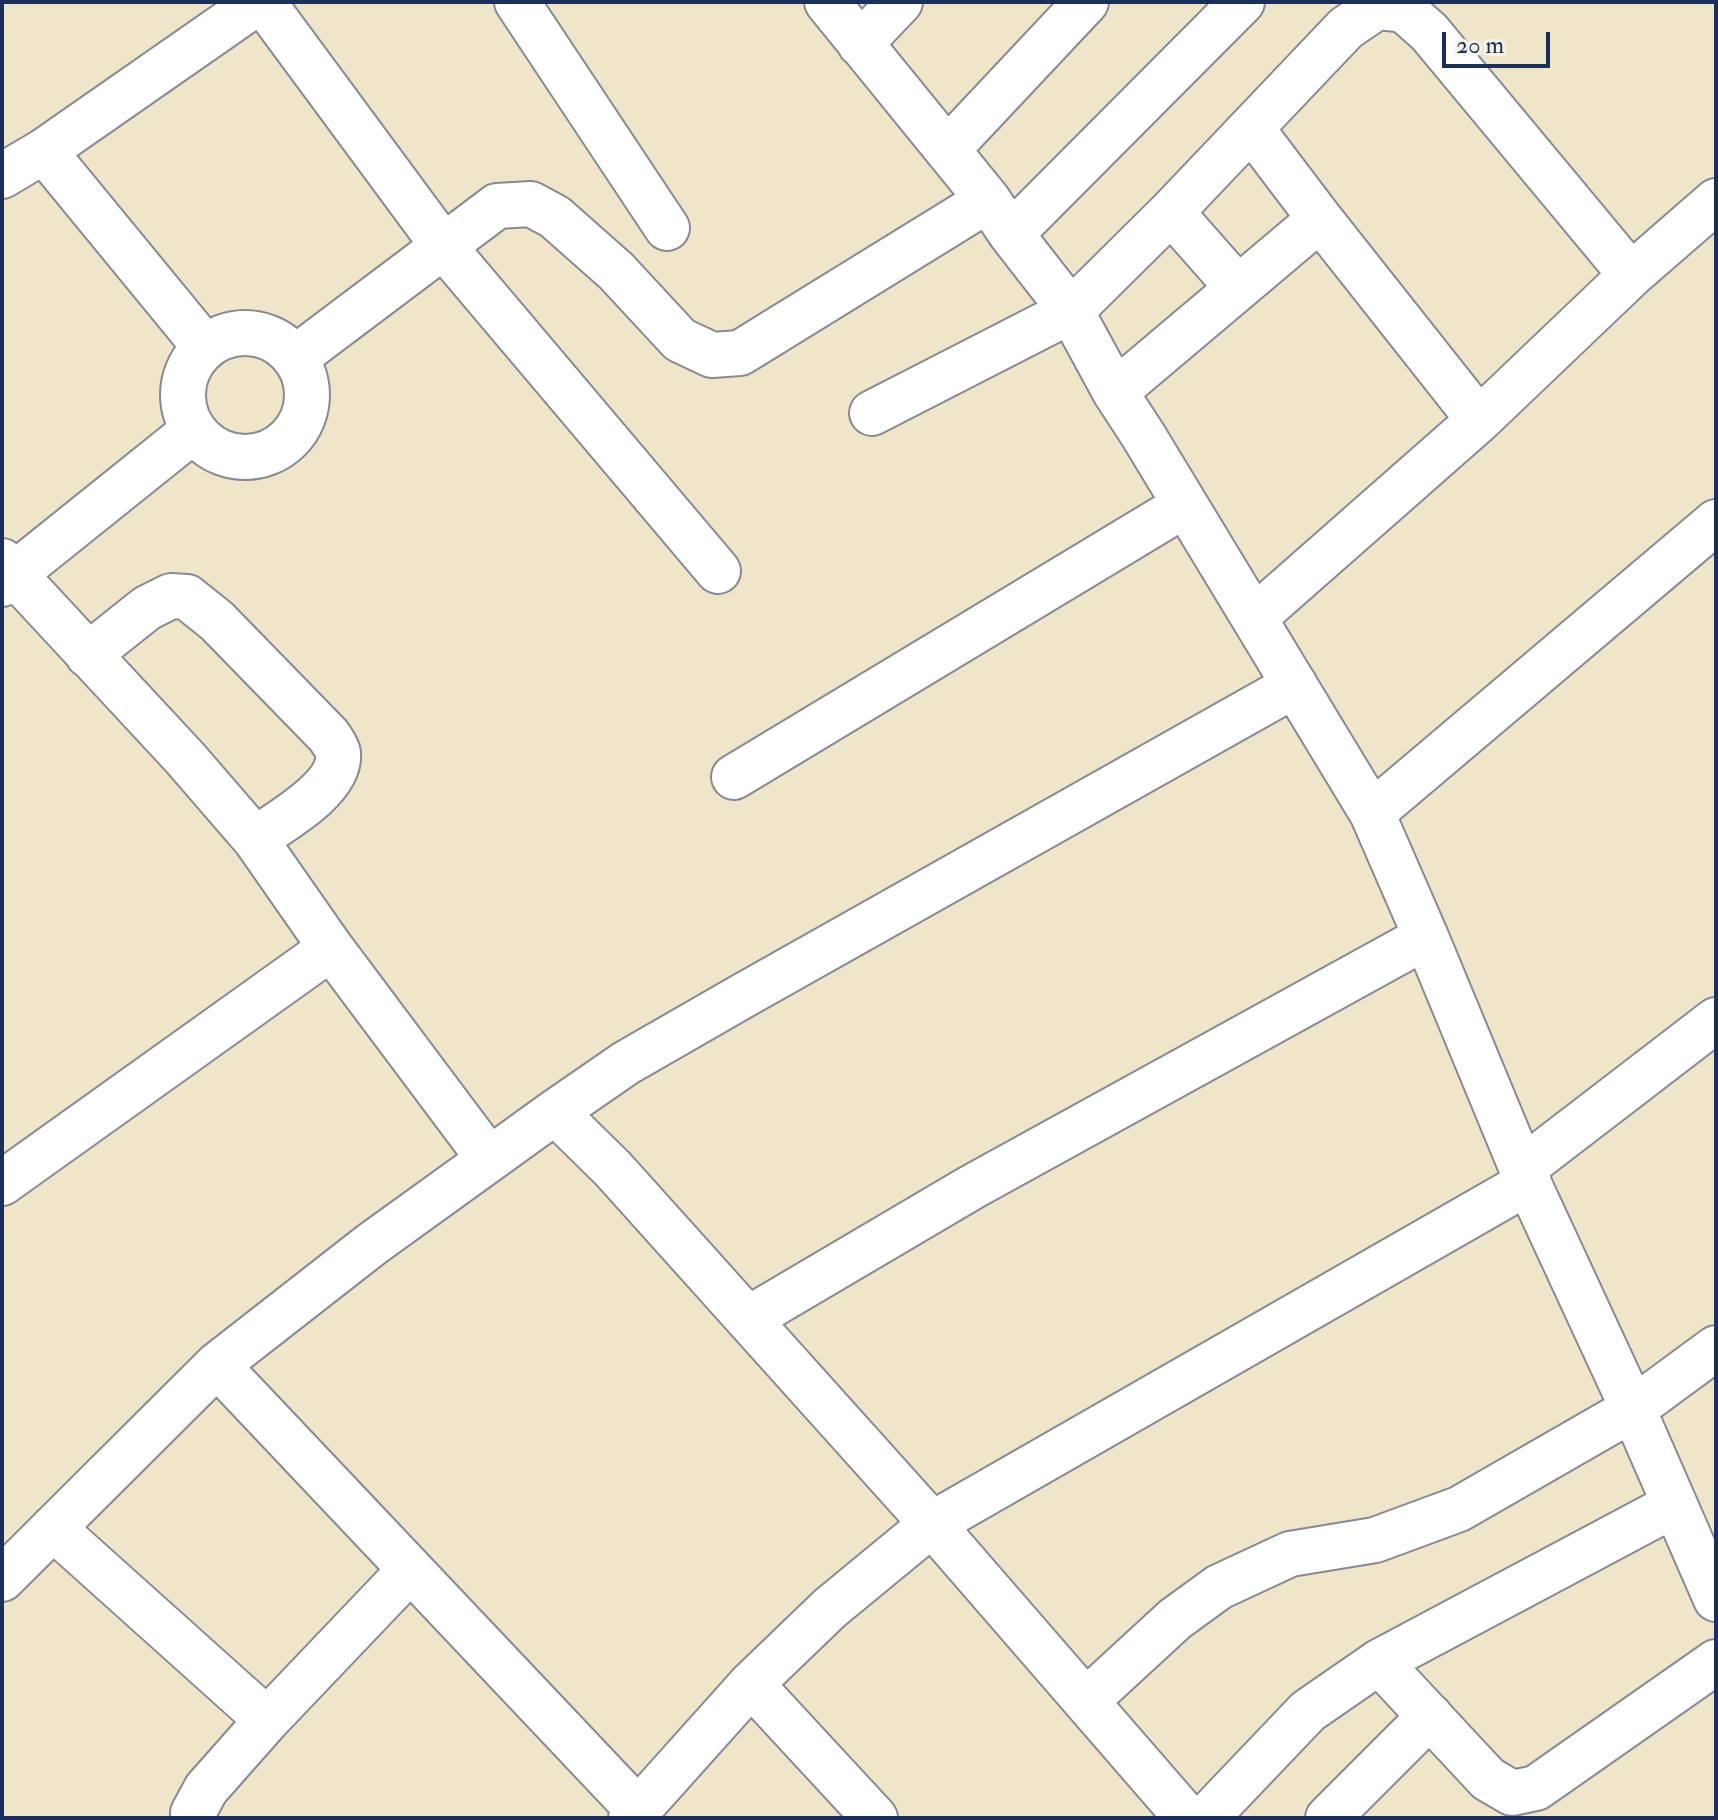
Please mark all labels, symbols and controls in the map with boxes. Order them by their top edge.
scale bar [1446,16,1554,66]
text: 20 m [1456,30,1504,61]

